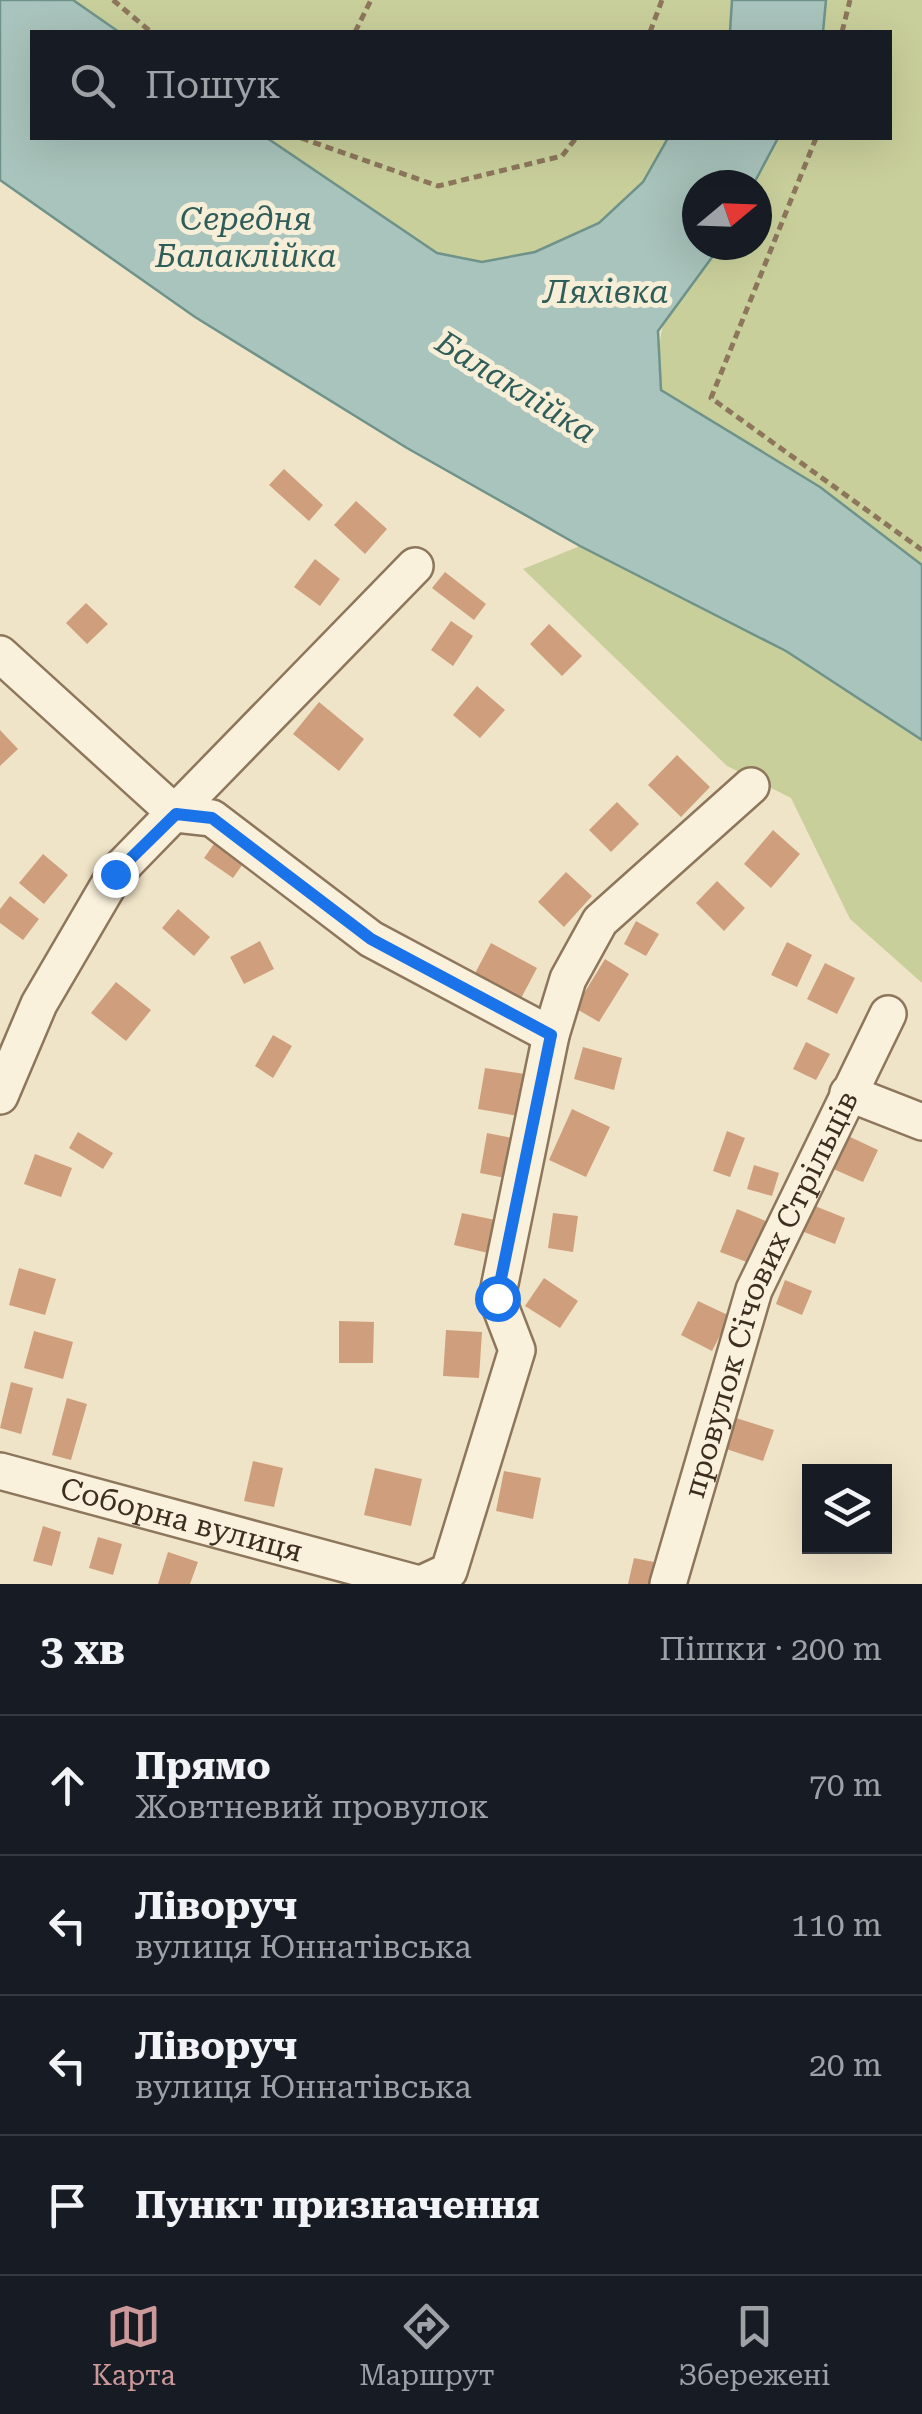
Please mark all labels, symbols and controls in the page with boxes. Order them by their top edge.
search box [30,30,892,140]
icon: search [65,58,120,113]
text: Пошук [145,63,280,107]
north arrow [682,170,772,260]
water label: Середня Балаклійка [154,200,337,275]
water label: Ляхівка [541,273,669,311]
water label: Балаклійка [428,322,603,451]
route end [93,852,139,898]
street label: провулок Січових Стрільців [676,1085,865,1502]
route start [475,1276,521,1322]
map controls [802,1464,892,1554]
button: layers [802,1464,892,1554]
street label: Соборна вулиця [57,1470,307,1569]
text: 3 хв [40,1625,125,1674]
text: Пішки · 200 m [659,1630,882,1668]
text: Прямо [135,1744,271,1788]
icon: ahead [40,1758,95,1813]
text: 70 m [809,1766,882,1804]
text: Жовтневий провулок [135,1788,489,1826]
text: Ліворуч [135,1884,297,1928]
icon: left [40,1898,95,1953]
text: 110 m [791,1906,882,1944]
text: вулиця Юннатівська [135,1928,472,1966]
text: Ліворуч [135,2024,297,2068]
icon: left [40,2038,95,2093]
text: 20 m [809,2046,882,2084]
text: вулиця Юннатівська [135,2068,472,2106]
icon: arrive [40,2178,95,2233]
text: Пункт призначення [135,2183,540,2227]
tab: Карта [92,2299,176,2392]
tab: Маршрут [359,2299,495,2392]
tab: Збережені [678,2299,830,2392]

